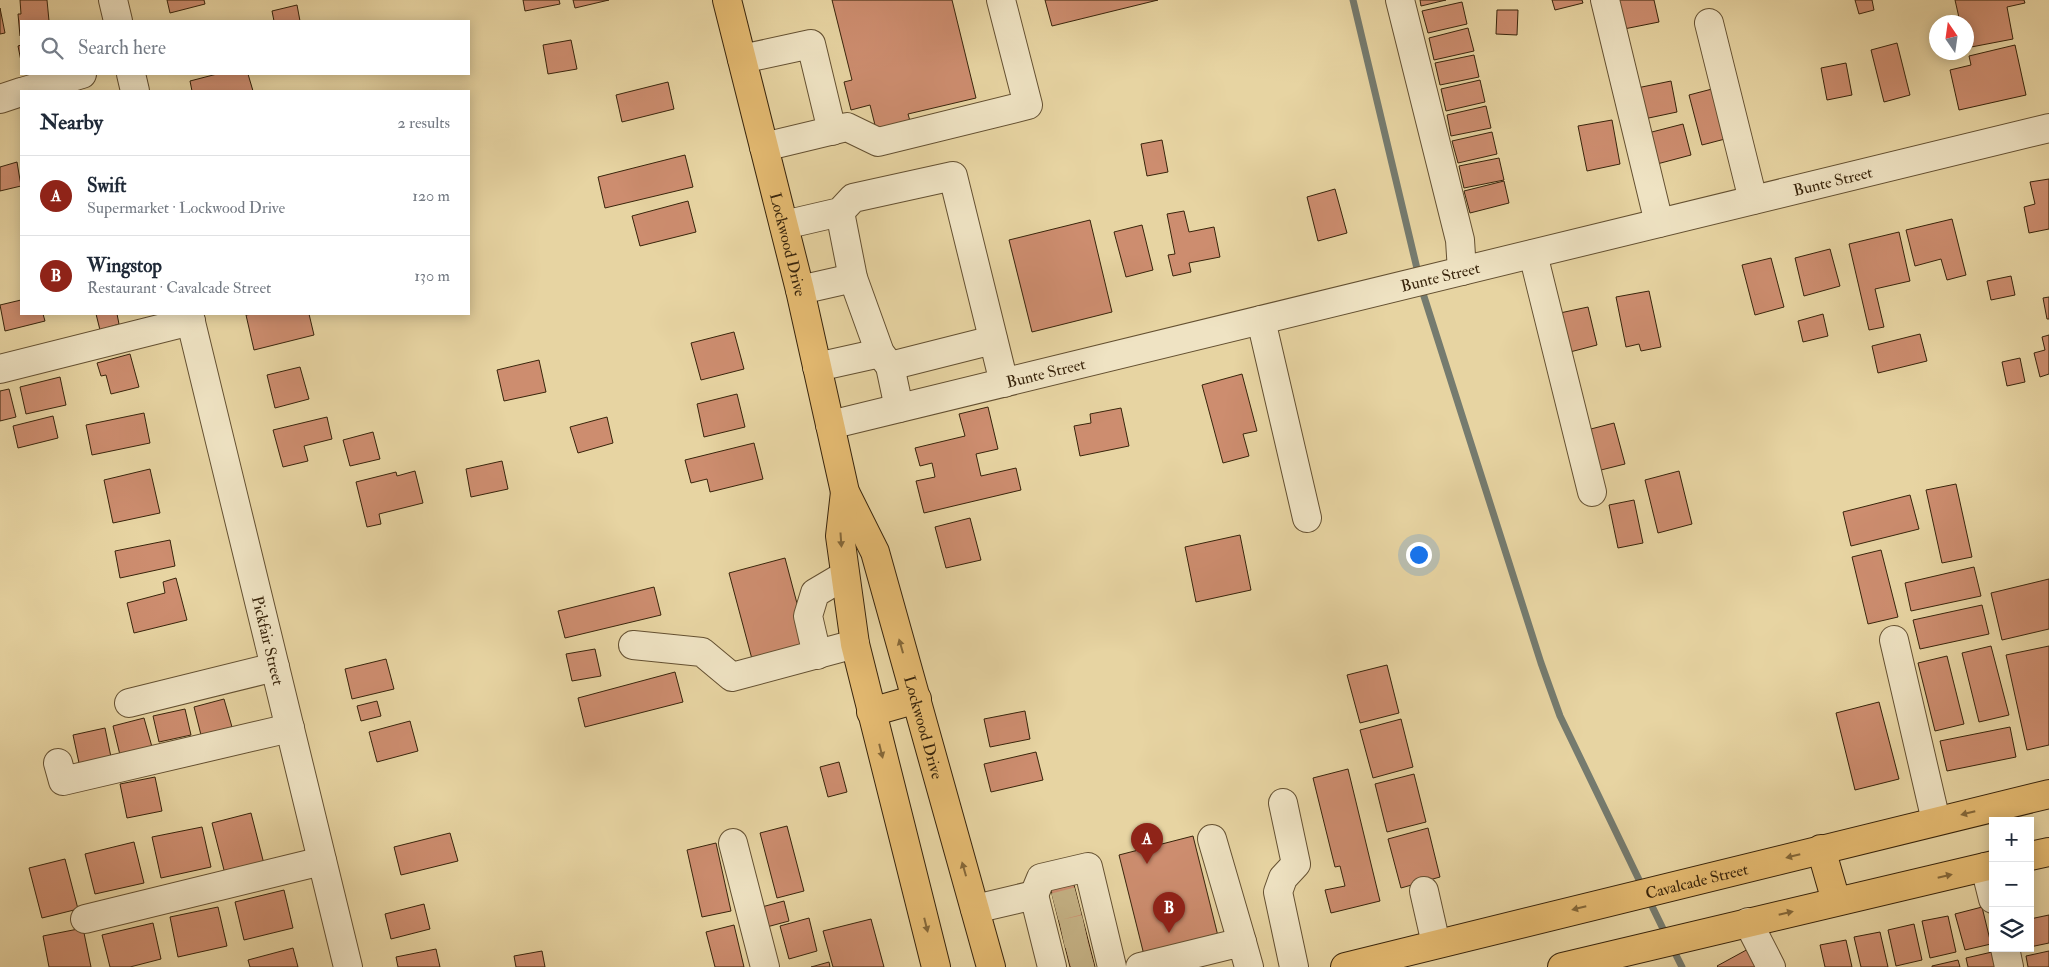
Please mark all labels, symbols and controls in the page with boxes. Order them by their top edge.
north arrow [1929,15,1974,60]
search box [20,20,470,75]
icon: search [38,34,66,62]
text: Search here [78,36,166,60]
text: Nearby [40,109,103,136]
text: 2 results [397,113,450,133]
street label: Bunte Street [1791,162,1875,201]
text: Swift [87,174,126,198]
text: A [51,186,61,206]
text: 120 m [412,186,450,206]
street label: Lockwood Drive [765,191,810,299]
text: Supermarket · Lockwood Drive [87,198,285,218]
text: Wingstop [87,254,162,278]
street label: Bunte Street [1399,258,1482,297]
text: B [51,266,61,286]
text: 130 m [414,266,450,286]
text: Restaurant · Cavalcade Street [87,278,271,298]
street label: Bunte Street [1004,354,1088,393]
one-way arrow [837,533,845,549]
your location [1406,542,1432,568]
street label: Pickfair Street [247,594,288,688]
one-way arrow [896,638,904,653]
street label: Lockwood Drive [899,674,947,782]
one-way arrow [877,743,885,759]
one-way arrow [1960,809,1975,817]
map controls [1989,817,2034,952]
button: + [1989,817,2034,862]
pin: A [1131,823,1163,864]
one-way arrow [1785,852,1800,860]
street label: Cavalcade Street [1643,859,1750,904]
one-way arrow [960,862,968,877]
button: − [1989,862,2034,907]
one-way arrow [1937,872,1952,880]
pin: B [1153,892,1185,933]
one-way arrow [1572,905,1587,913]
button: layers [1989,907,2034,952]
one-way arrow [1779,909,1794,917]
one-way arrow [922,917,930,932]

